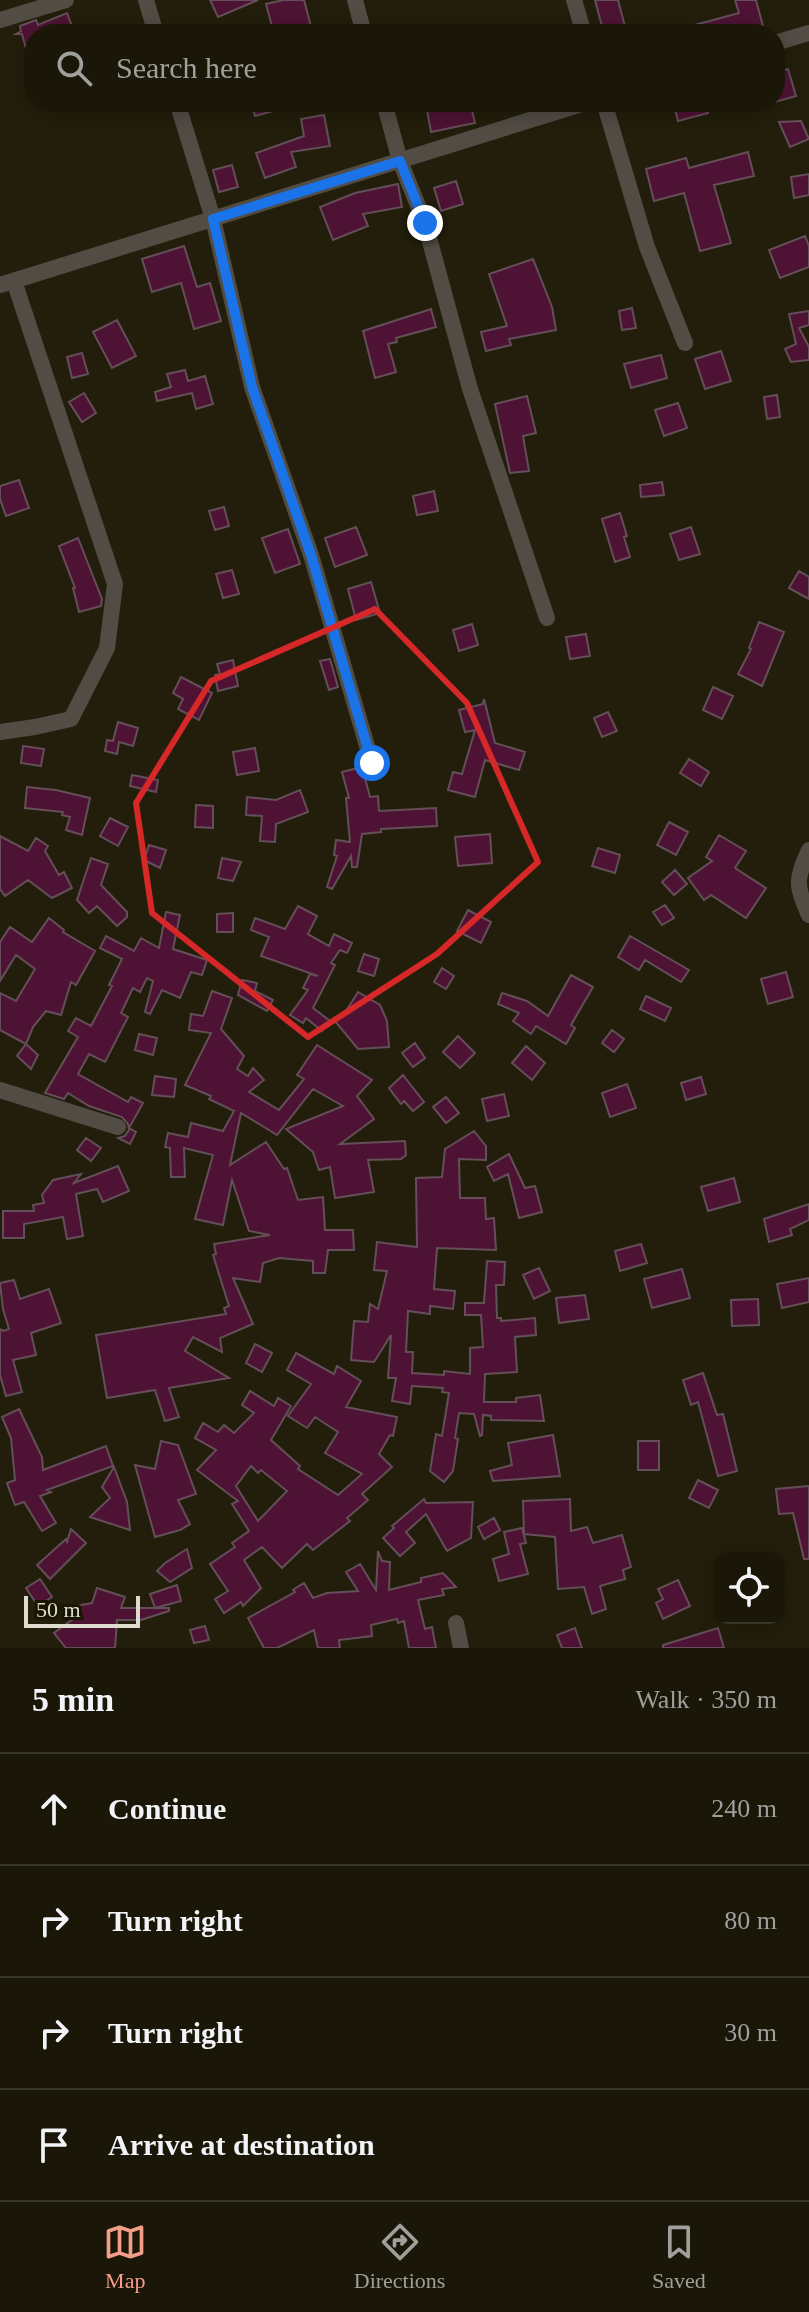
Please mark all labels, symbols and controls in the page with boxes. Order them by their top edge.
search box [24,24,785,112]
icon: search [52,46,96,90]
text: Search here [116,51,257,84]
route end [407,205,443,241]
route start [354,745,390,781]
map controls [713,1552,785,1624]
button: locate [713,1552,785,1624]
scale bar [24,1592,140,1628]
text: 50 m [36,1597,81,1622]
text: 5 min [32,1681,114,1718]
text: Walk · 350 m [635,1685,777,1714]
icon: ahead [32,1787,76,1831]
text: Continue [108,1792,226,1825]
text: 240 m [711,1794,777,1823]
icon: right [32,1899,76,1943]
text: Turn right [108,1904,243,1937]
text: 80 m [724,1906,777,1935]
icon: right [32,2011,76,2055]
text: Turn right [108,2016,243,2049]
text: 30 m [724,2018,777,2047]
icon: arrive [32,2123,76,2167]
text: Arrive at destination [108,2128,375,2161]
tab: Map [103,2220,147,2294]
tab: Directions [354,2220,445,2294]
tab: Saved [652,2220,706,2294]

